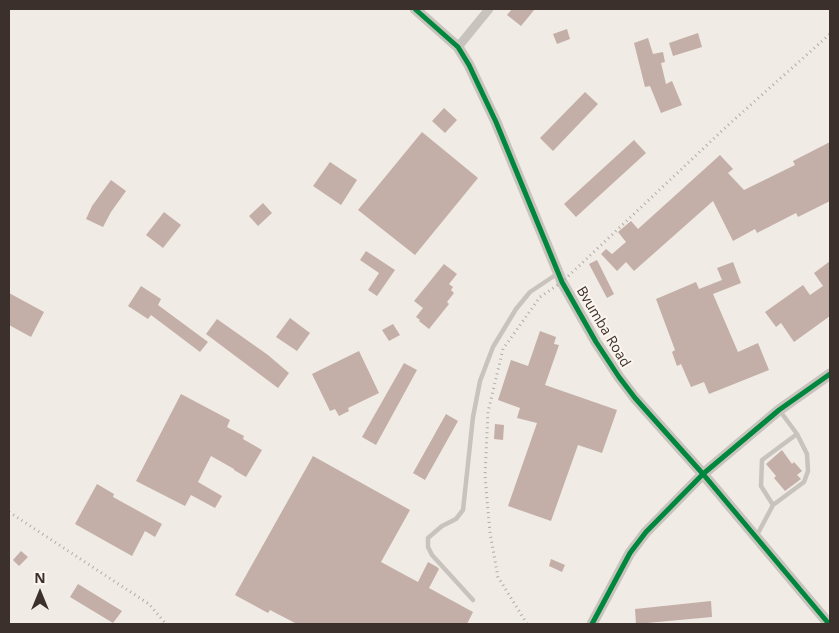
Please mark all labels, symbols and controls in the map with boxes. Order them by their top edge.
street label: Bvumba Road [572,284,634,370]
north arrow [15,568,65,618]
text: N [34,568,46,587]

